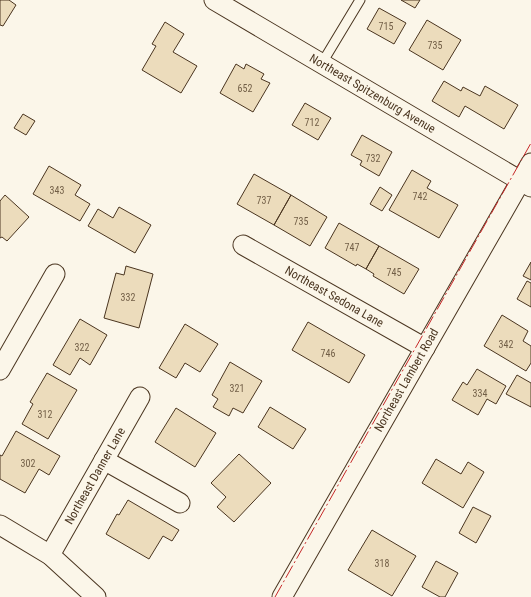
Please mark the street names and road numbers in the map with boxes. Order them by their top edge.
street label: Northeast Spitzenburg Avenue [307,51,438,136]
street label: Northeast Sedona Lane [283,263,386,330]
street label: Northeast Lambert Road [371,326,441,434]
street label: Northeast Danner Lane [62,425,128,527]

